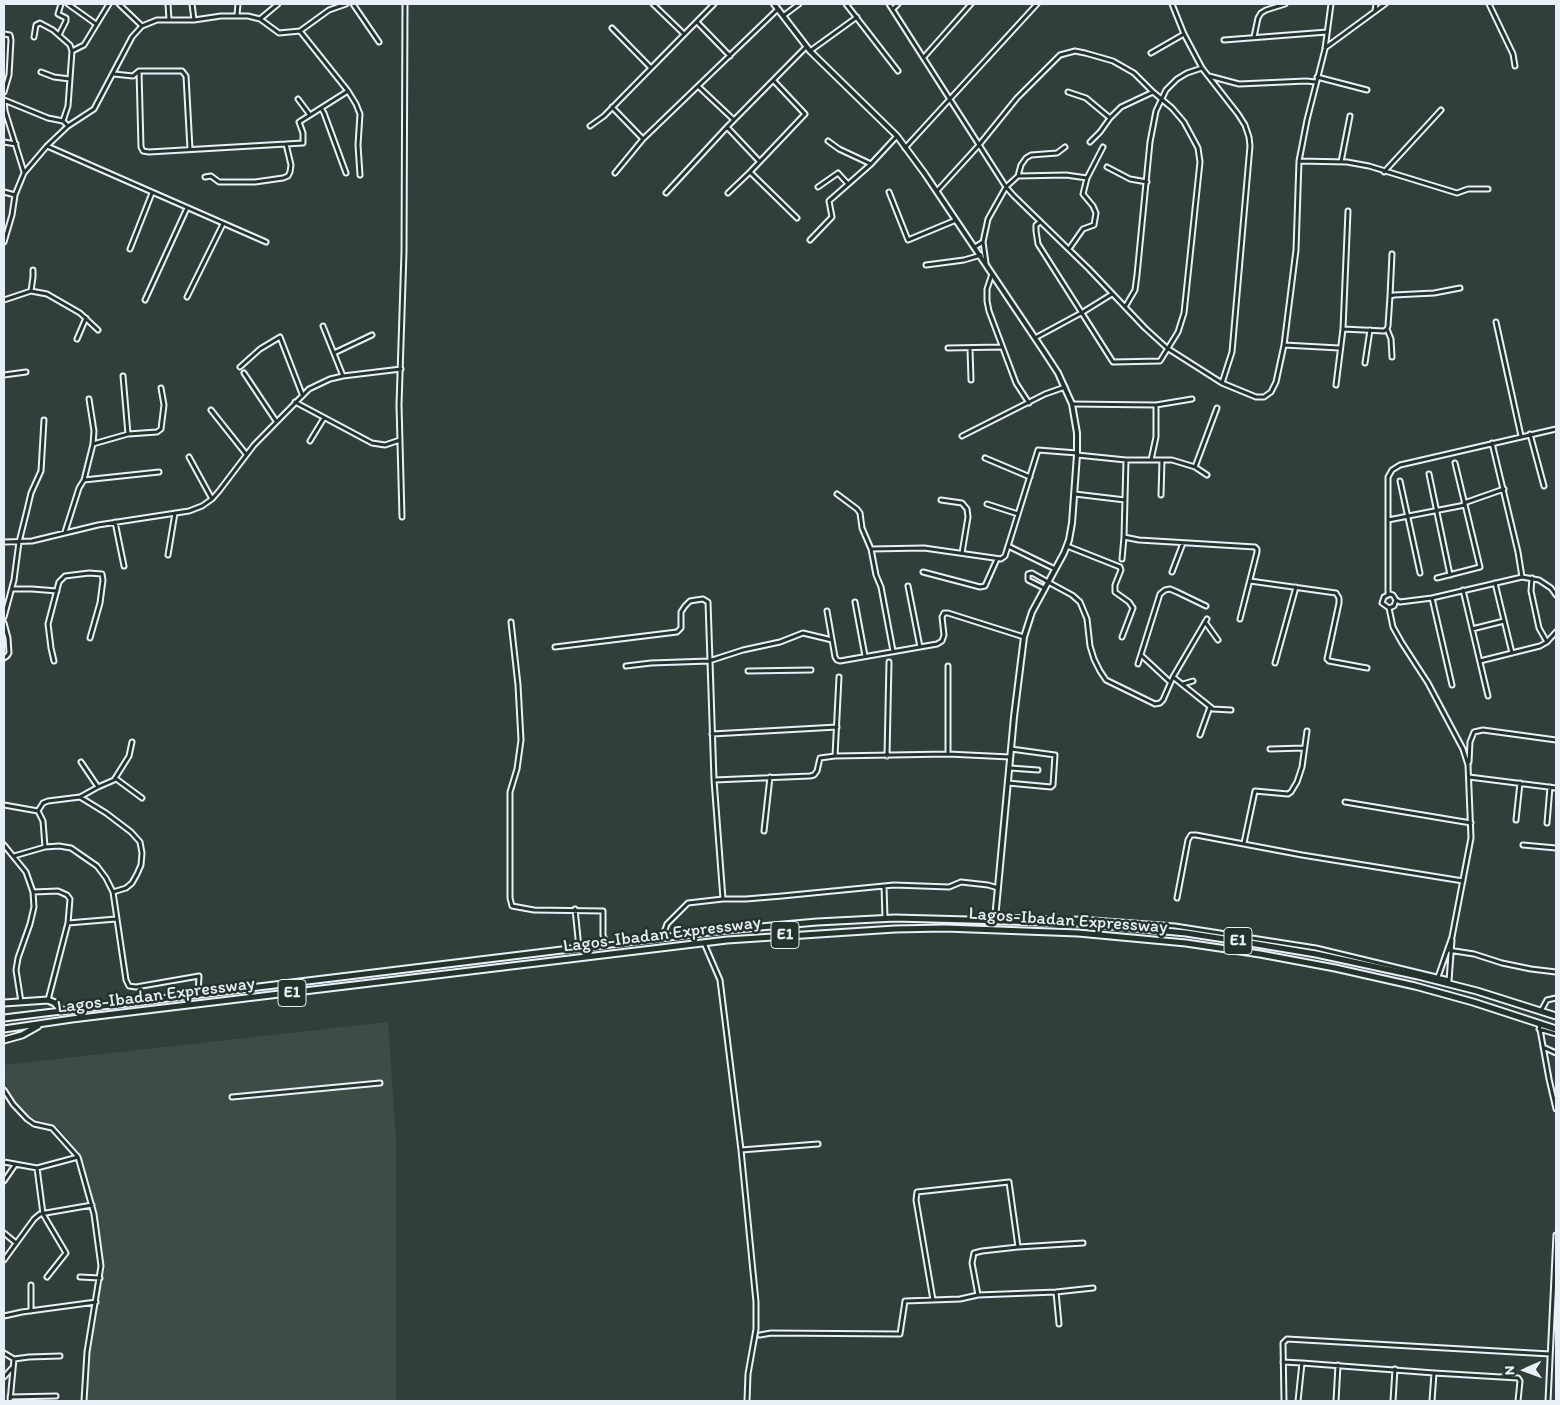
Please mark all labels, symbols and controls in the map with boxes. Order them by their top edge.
street label: Lagos-Ibadan Expressway [968,903,1168,939]
street label: Lagos-Ibadan Expressway [562,912,762,958]
road number: E1 [771,922,799,948]
road number: E1 [1224,928,1252,954]
street label: Lagos-Ibadan Expressway [56,973,256,1019]
road number: E1 [278,980,306,1006]
north arrow [1500,1345,1550,1395]
text: N [1501,1366,1518,1376]

